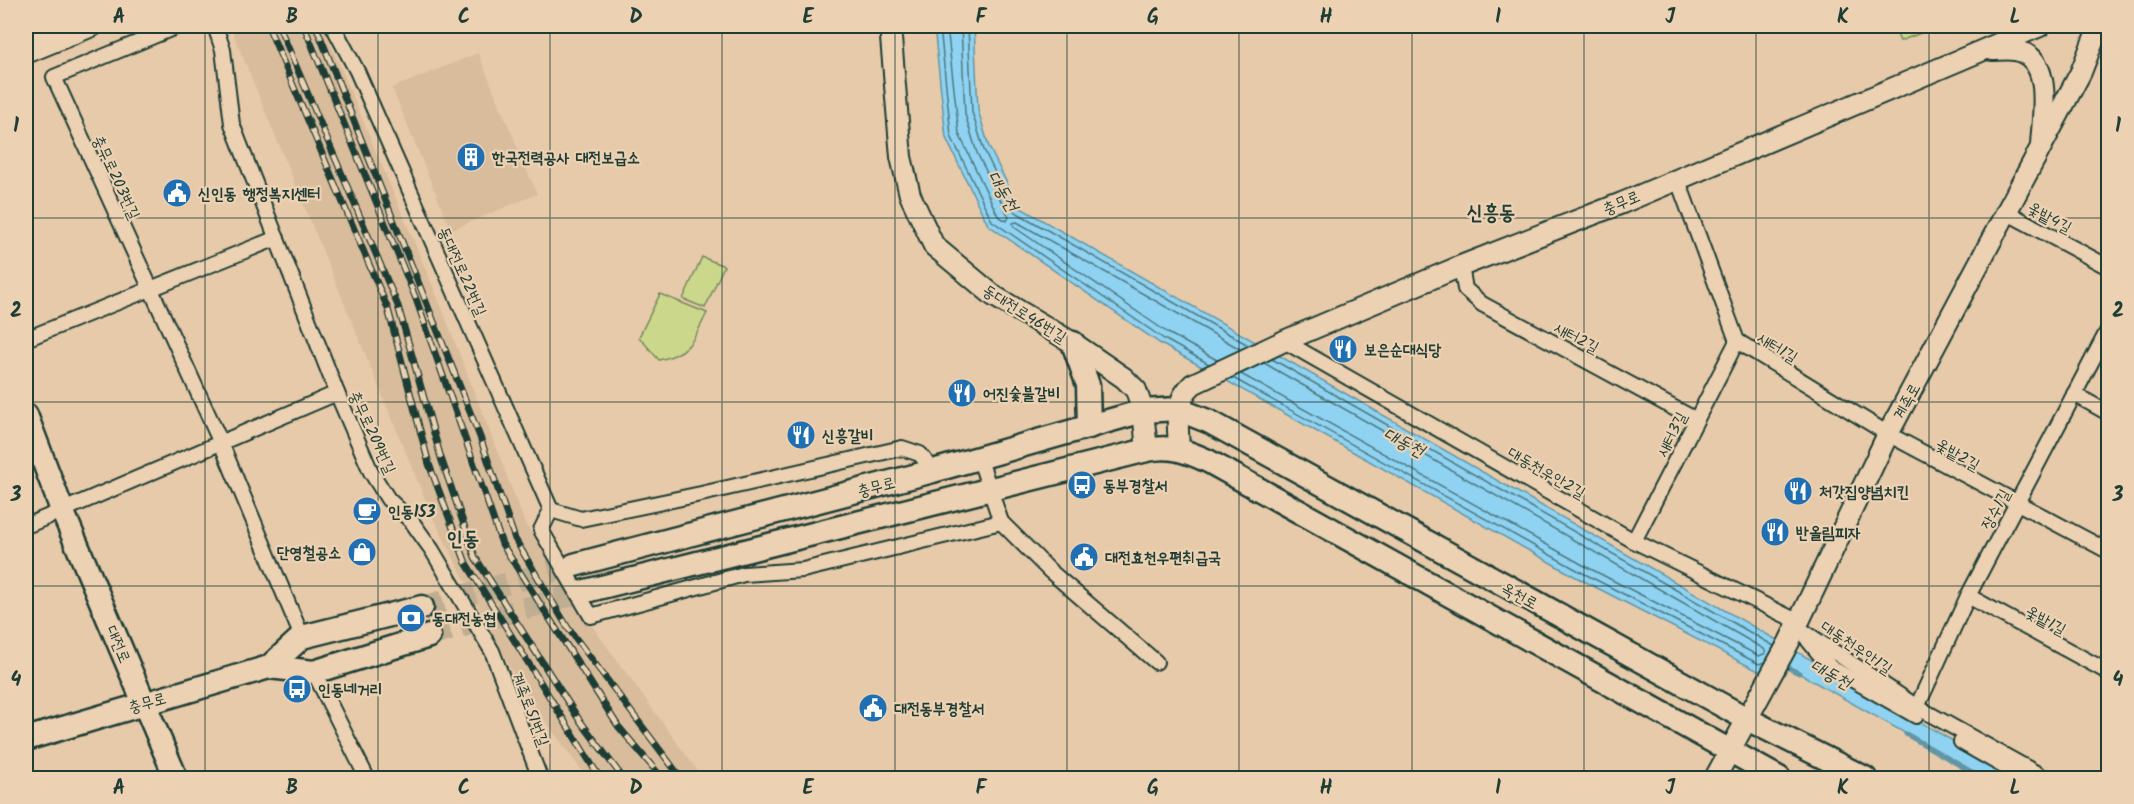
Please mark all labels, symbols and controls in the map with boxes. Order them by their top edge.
text: A [113,2,125,34]
text: B [286,2,298,34]
text: C [458,2,470,34]
text: D [629,2,643,34]
text: E [802,2,814,34]
text: F [976,2,988,34]
text: G [1147,2,1159,34]
text: H [1319,2,1333,34]
text: I [1495,2,1501,34]
text: J [1665,2,1676,34]
text: K [1837,2,1849,34]
text: L [2010,2,2020,34]
text: 1 [13,111,19,143]
text: 1 [2115,111,2121,143]
street label: 충무로203번길 [85,131,146,224]
building icon: 한국전력공사 대전보급소 [455,141,487,173]
place label: 한국전력공사 대전보급소 [491,146,640,171]
water label: 대동천 [978,166,1026,219]
public building icon: 신인동 행정복지센터 [161,177,193,209]
place label: 신인동 행정복지센터 [198,182,320,207]
street label: 충무로 [1599,184,1644,222]
street label: 옻밭4길 [2022,196,2076,241]
district label: 신흥동 [1467,198,1515,230]
street label: 동대전로22번길 [431,223,493,321]
street label: 동대전로46번길 [977,279,1071,350]
text: 2 [10,296,22,328]
text: 2 [2112,296,2124,328]
street label: 새터2길 [1549,316,1603,361]
street label: 새터1길 [1752,326,1802,371]
restaurant icon: 보은순대식당 [1327,333,1359,365]
place label: 보은순대식당 [1364,338,1441,363]
restaurant icon: 어진숯불갈비 [946,377,978,409]
street label: 계족로 [1887,379,1928,425]
place label: 어진숯불갈비 [983,382,1060,407]
street label: 충무로209번길 [341,387,402,479]
street label: 새터3길 [1650,408,1694,462]
restaurant icon: 신흥갈비 [785,419,817,451]
water label: 대동천 [1377,421,1431,467]
place label: 신흥갈비 [822,424,874,449]
street label: 옻밭2길 [1930,433,1984,478]
street label: 대동천우안2길 [1503,441,1590,506]
bus stop icon: 동부경찰서 [1066,469,1098,501]
street label: 충무로 [854,470,898,505]
place label: 동부경찰서 [1103,474,1168,499]
restaurant icon: 처갓집양념치킨 [1782,475,1814,507]
text: 3 [10,480,22,512]
place label: 처갓집양념치킨 [1819,480,1909,505]
text: 3 [2112,480,2124,512]
street label: 장수1길 [1975,484,2018,535]
cafe icon: 인동153 [351,495,383,527]
place label: 인동153 [388,500,436,525]
restaurant icon: 반올림피자 [1759,516,1791,548]
place label: 반올림피자 [1796,521,1861,546]
district label: 인동 [447,524,479,556]
shop icon: 단영철공소 [346,536,378,568]
place label: 단영철공소 [277,541,341,566]
public building icon: 대전효천우편취급국 [1068,541,1100,573]
place label: 대전효천우편취급국 [1105,546,1221,571]
street label: 옥천로 [1496,576,1542,617]
street label: 옻밭1길 [2020,600,2071,643]
bank icon: 동대전농협 [395,602,427,634]
place label: 동대전농협 [432,607,496,632]
street label: 대동천우안1길 [1818,616,1896,678]
street label: 대전로 [99,622,137,667]
water label: 대동천 [1807,654,1855,694]
text: 4 [11,665,22,697]
text: 4 [2113,665,2124,697]
street label: 계족로51번길 [504,669,555,751]
bus stop icon: 인동네거리 [281,673,313,705]
place label: 인동네거리 [318,678,382,703]
street label: 충무로 [125,686,169,721]
public building icon: 대전동부경찰서 [857,692,889,724]
place label: 대전동부경찰서 [894,697,984,722]
text: A [113,773,125,804]
text: B [286,773,298,804]
text: C [458,773,470,804]
text: D [629,773,643,804]
text: E [802,773,814,804]
text: F [976,773,988,804]
text: G [1147,773,1159,804]
text: H [1319,773,1333,804]
text: I [1495,773,1501,804]
text: J [1665,773,1676,804]
text: K [1837,773,1849,804]
text: L [2010,773,2020,804]

